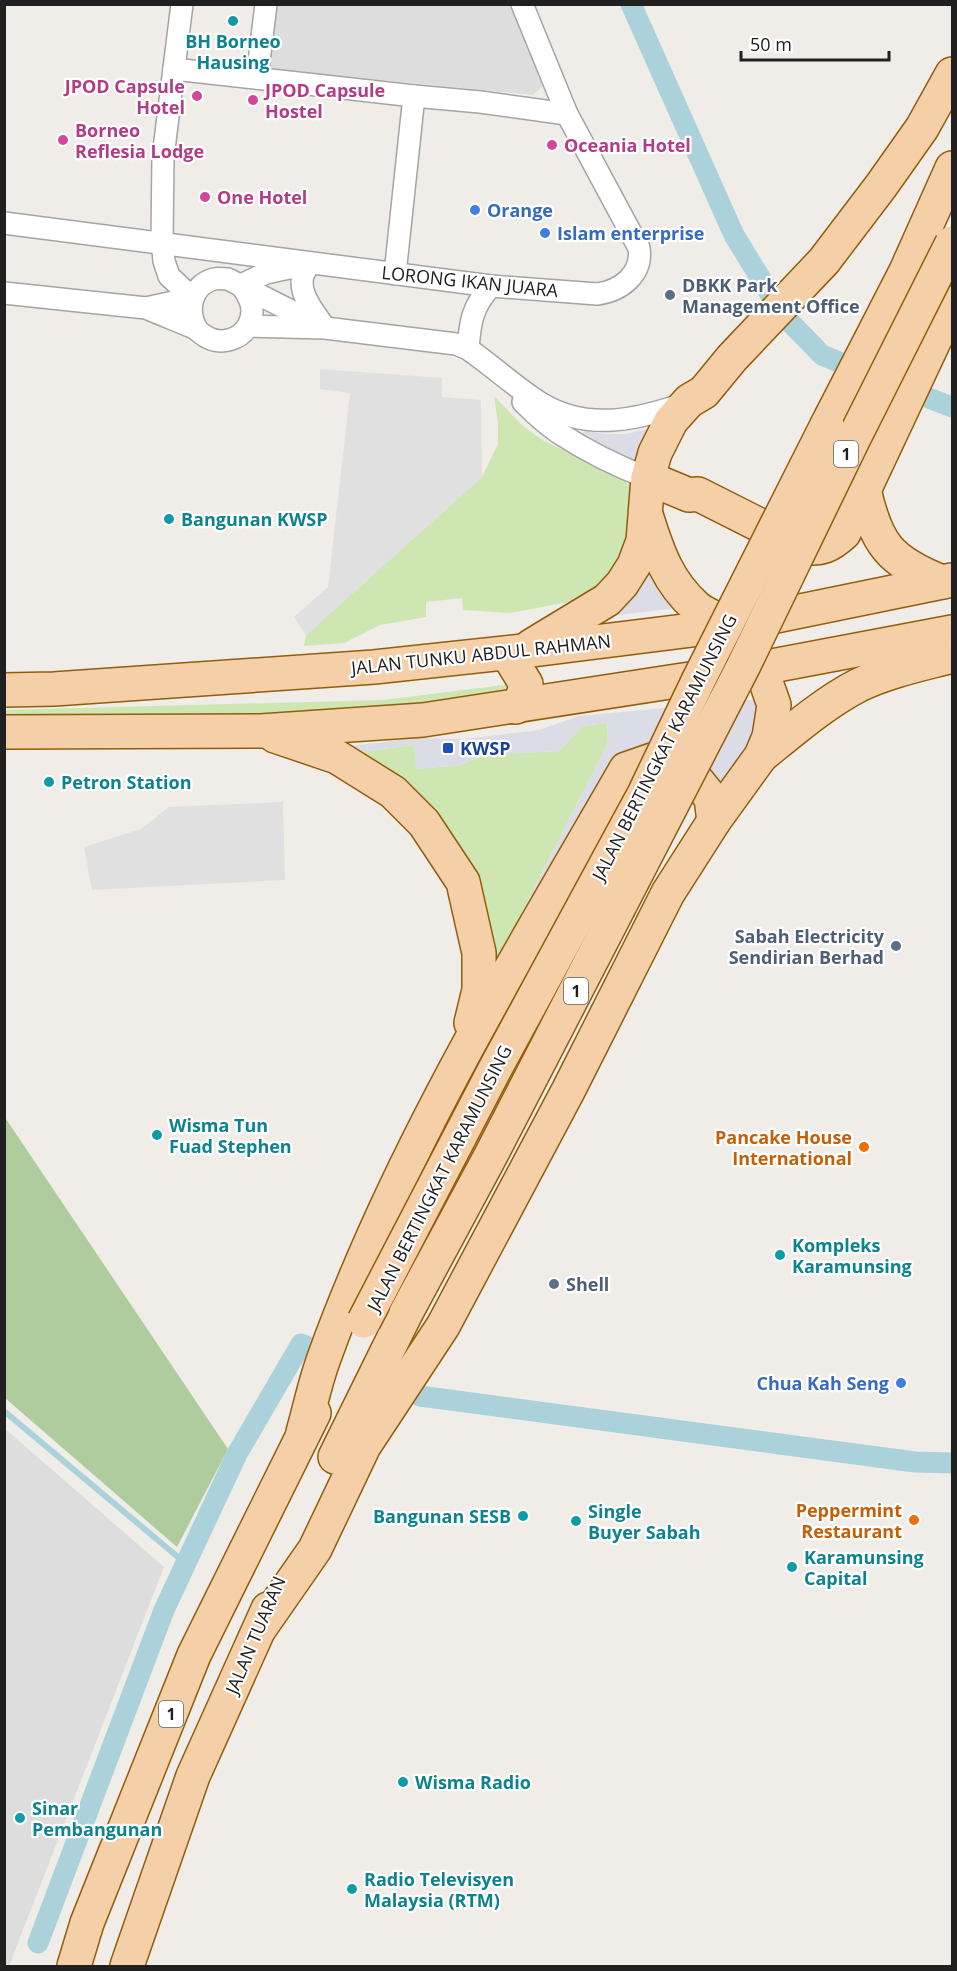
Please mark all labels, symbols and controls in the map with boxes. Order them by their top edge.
marker: BH Borneo Hausing [226,14,240,28]
scale bar [741,24,890,62]
place label: BH Borneo Hausing [185,29,281,74]
text: 50 m [750,32,792,56]
place label: JPOD Capsule Hotel [63,74,185,119]
place label: JPOD Capsule Hostel [263,78,385,123]
marker: JPOD Capsule Hotel [190,89,204,103]
marker: JPOD Capsule Hostel [246,93,260,107]
place label: Borneo Reflesia Lodge [75,118,204,163]
marker: Borneo Reflesia Lodge [56,133,70,147]
place label: Oceania Hotel [564,133,691,157]
marker: Oceania Hotel [545,138,559,152]
place label: One Hotel [217,185,307,209]
marker: One Hotel [198,190,212,204]
place label: Orange [487,198,553,222]
marker: Orange [468,203,482,217]
place label: Islam enterprise [557,221,704,245]
marker: Islam enterprise [538,226,552,240]
street label: LORONG IKAN JUARA [381,260,560,302]
place label: DBKK Park Management Office [682,273,860,318]
marker: DBKK Park Management Office [663,288,677,302]
road number: 1 [834,441,858,467]
place label: Bangunan KWSP [181,507,328,531]
marker: Bangunan KWSP [162,512,176,526]
street label: JALAN BERTINGKAT KARAMUNSING [585,610,742,886]
street label: JALAN TUNKU ABDUL RAHMAN [348,628,612,680]
place label: KWSP [460,736,511,760]
marker: KWSP [441,741,455,755]
place label: Petron Station [61,770,191,794]
marker: Petron Station [42,775,56,789]
place label: Sabah Electricity Sendirian Berhad [729,924,885,969]
marker: Sabah Electricity Sendirian Berhad [889,939,903,953]
road number: 1 [564,978,588,1004]
street label: JALAN BERTINGKAT KARAMUNSING [360,1041,517,1317]
place label: Wisma Tun Fuad Stephen [169,1113,292,1158]
place label: Pancake House International [715,1125,852,1170]
marker: Wisma Tun Fuad Stephen [150,1128,164,1142]
marker: Pancake House International [857,1140,871,1154]
place label: Kompleks Karamunsing [792,1233,912,1278]
marker: Kompleks Karamunsing [773,1248,787,1262]
place label: Shell [566,1272,609,1296]
marker: Shell [547,1277,561,1291]
place label: Chua Kah Seng [756,1371,889,1395]
marker: Chua Kah Seng [894,1376,908,1390]
place label: Peppermint Restaurant [796,1498,902,1543]
place label: Single Buyer Sabah [588,1499,701,1544]
place label: Bangunan SESB [373,1504,511,1528]
marker: Bangunan SESB [516,1509,530,1523]
marker: Peppermint Restaurant [907,1513,921,1527]
marker: Single Buyer Sabah [569,1514,583,1528]
place label: Karamunsing Capital [804,1545,924,1590]
marker: Karamunsing Capital [785,1560,799,1574]
street label: JALAN TUARAN [219,1572,291,1699]
road number: 1 [159,1701,183,1727]
place label: Wisma Radio [415,1770,531,1794]
marker: Wisma Radio [396,1775,410,1789]
place label: Sinar Pembangunan [32,1796,162,1841]
marker: Sinar Pembangunan [13,1811,27,1825]
place label: Radio Televisyen Malaysia (RTM) [364,1867,514,1912]
marker: Radio Televisyen Malaysia (RTM) [345,1882,359,1896]

